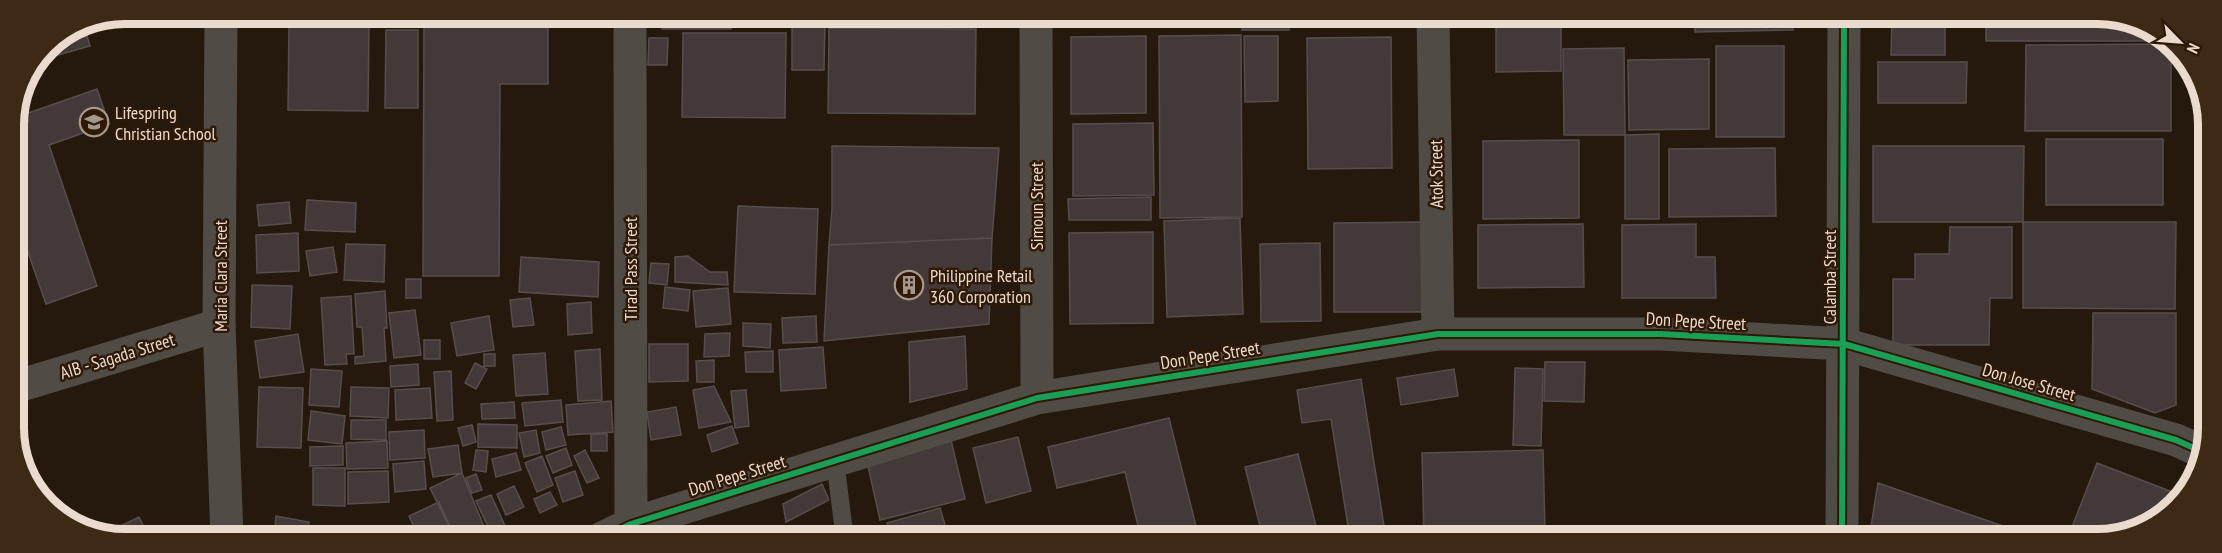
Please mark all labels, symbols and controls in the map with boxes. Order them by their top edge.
north arrow [2150,12,2210,72]
text: N [2183,40,2204,56]
place label: Lifespring Christian School [115,101,216,145]
school or university icon: Lifespring Christian School [78,106,110,138]
street label: Atok Street [1424,140,1448,208]
street label: Simoun Street [1025,162,1048,250]
street label: Tirad Pass Street [619,217,642,321]
street label: Maria Clara Street [209,220,232,332]
street label: Calamba Street [1818,230,1841,324]
place label: Philippine Retail 360 Corporation [930,264,1033,308]
building icon: Philippine Retail 360 Corporation [893,269,925,301]
street label: Don Pepe Street [1645,307,1747,335]
street label: AIB - Sagada Street [57,328,177,384]
street label: Don Pepe Street [1159,336,1261,374]
street label: Don Jose Street [1980,358,2078,406]
street label: Don Pepe Street [686,449,788,501]

